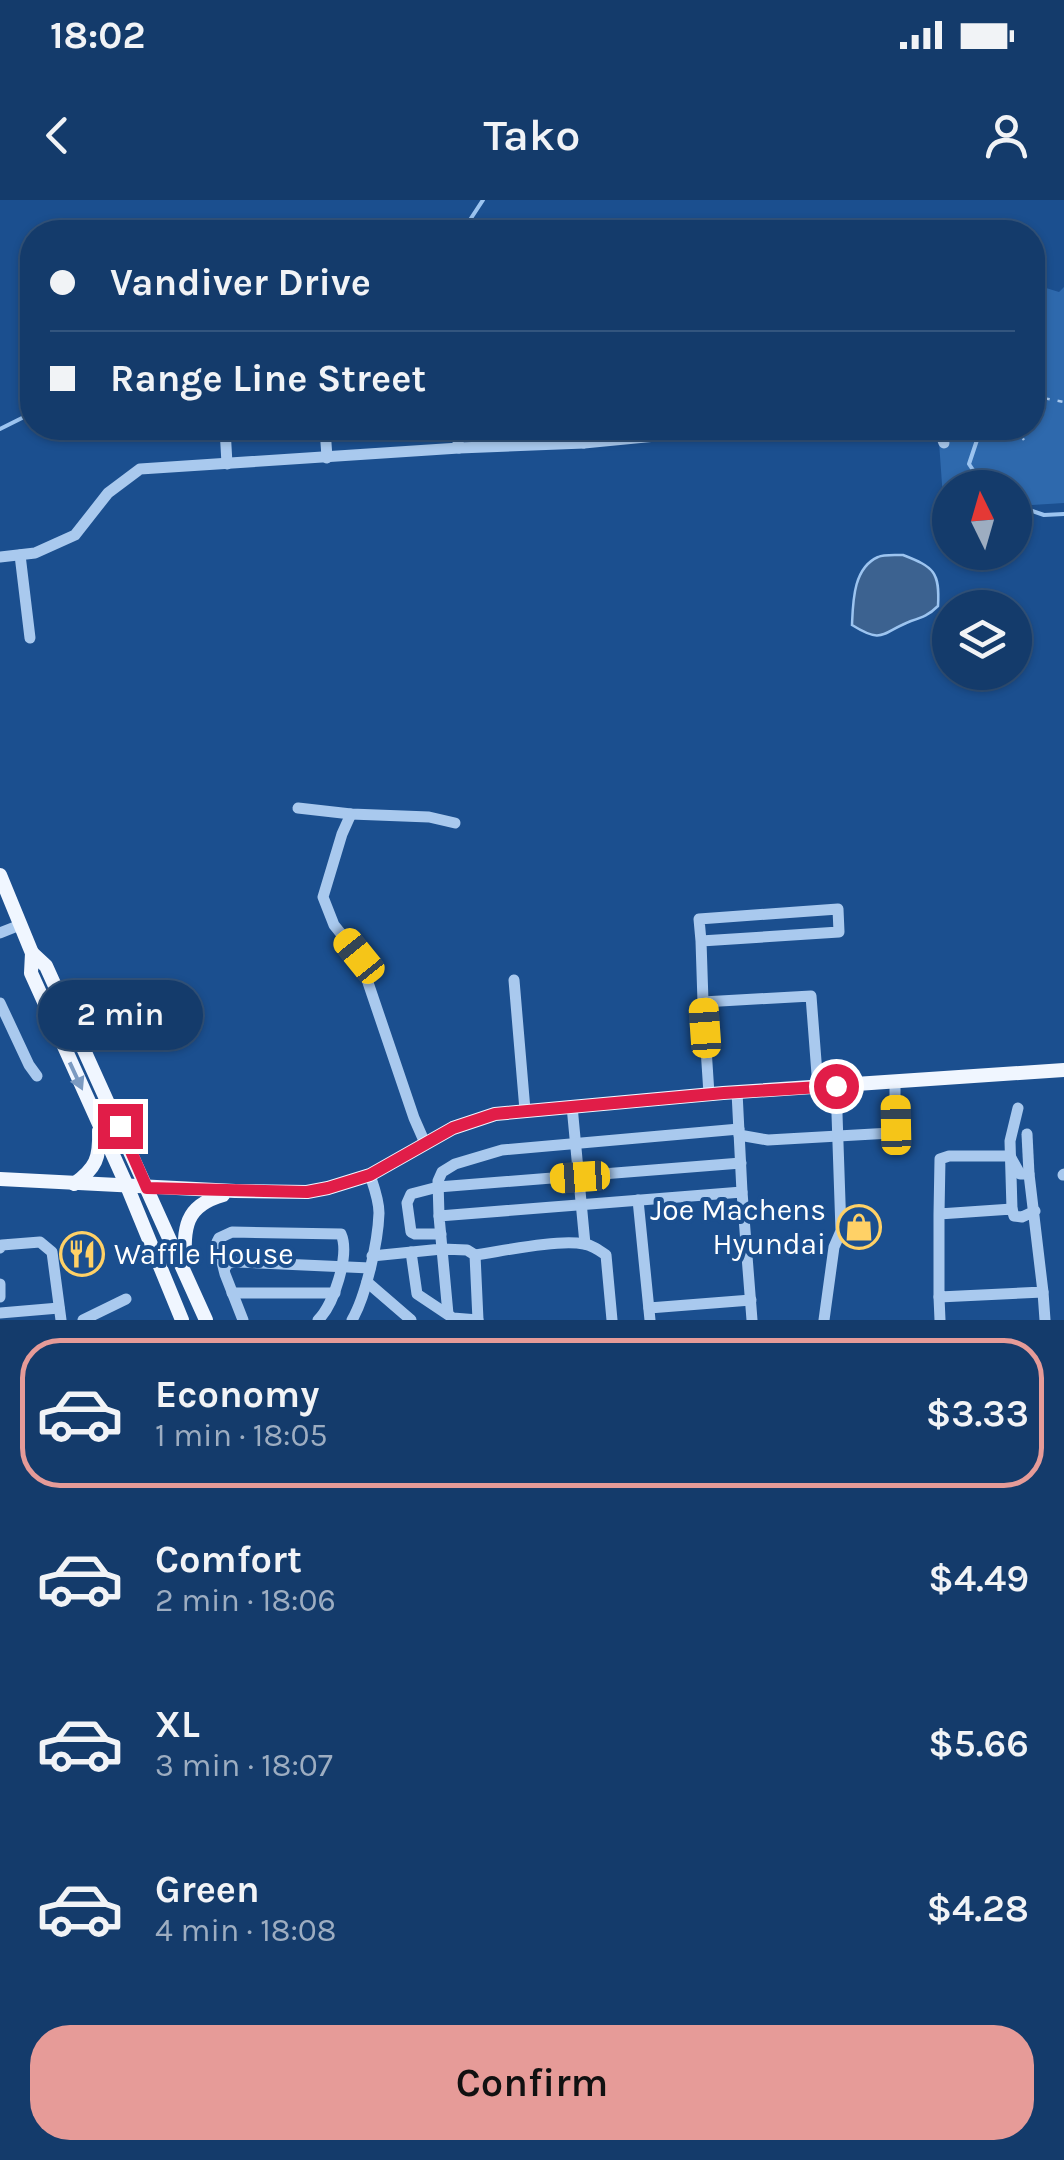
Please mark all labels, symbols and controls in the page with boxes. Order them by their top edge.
text: 18:02 [50,13,145,58]
icon: back [30,108,85,163]
icon: person [979,108,1034,163]
text: Tako [484,109,580,161]
text: Vandiver Drive [110,260,371,305]
text: Range Line Street [110,356,426,401]
north arrow [932,470,1032,570]
map controls [932,470,1032,690]
button: layers [932,590,1032,690]
car [328,923,390,989]
callout: 2 min [38,981,202,1051]
text: 2 min [77,996,164,1033]
car [688,997,722,1059]
one-way arrow [67,1062,84,1091]
route start [814,1064,859,1109]
car [880,1095,912,1155]
route end [98,1104,143,1149]
car [549,1160,611,1194]
place label: Joe Machens Hyundai [650,1192,826,1262]
shop icon: Joe Machens Hyundai [836,1204,882,1250]
restaurant icon: Waffle House [59,1231,105,1277]
place label: Waffle House [114,1236,294,1272]
icon: car [35,1368,125,1458]
text: Economy [155,1372,319,1417]
text: $3.33 [926,1391,1029,1436]
text: 1 min · 18:05 [155,1417,328,1454]
icon: car [35,1533,125,1623]
text: Comfort [155,1537,302,1582]
text: $4.49 [928,1556,1029,1601]
text: 2 min · 18:06 [155,1582,336,1619]
icon: car [35,1698,125,1788]
text: XL [155,1702,200,1747]
text: $5.66 [928,1721,1029,1766]
text: 3 min · 18:07 [155,1747,333,1784]
icon: car [35,1863,125,1953]
text: Green [155,1867,260,1912]
text: $4.28 [926,1886,1029,1931]
text: 4 min · 18:08 [155,1912,336,1949]
button: Confirm [30,2025,1034,2140]

